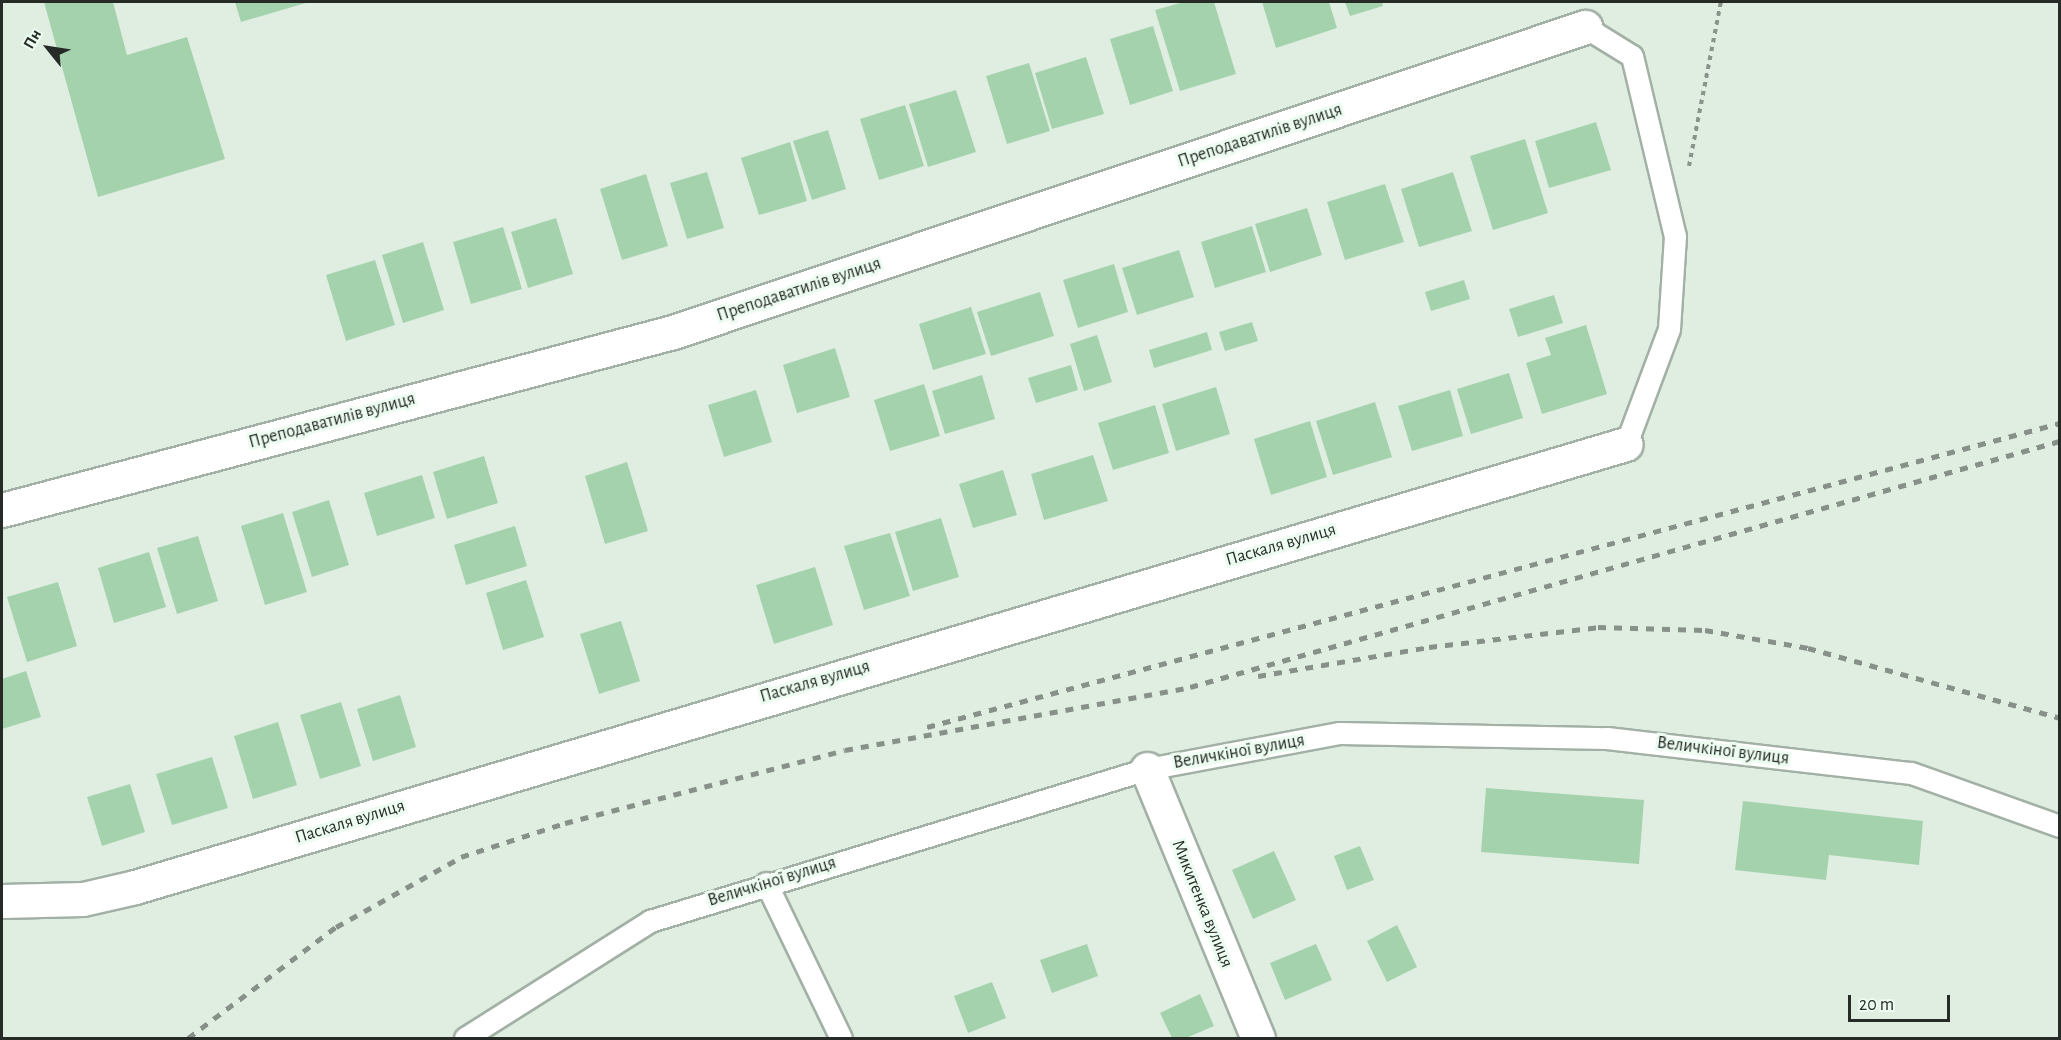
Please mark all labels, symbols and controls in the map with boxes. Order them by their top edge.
north arrow [18,18,78,78]
text: Пн [21,27,44,51]
street label: Преподаватилів вулиця [1175,99,1345,173]
street label: Преподаватилів вулиця [714,253,884,327]
street label: Преподаватилів вулиця [246,388,418,454]
street label: Паскаля вулиця [1223,519,1339,571]
street label: Паскаля вулиця [757,656,873,708]
street label: Величкіної вулиця [1172,730,1306,774]
street label: Величкіної вулиця [1656,732,1790,770]
street label: Паскаля вулиця [292,795,408,849]
street label: Микитенка вулиця [1167,837,1237,971]
street label: Величкіної вулиця [705,852,839,912]
scale bar [1851,983,1953,1021]
text: 20 m [1859,996,1894,1014]

